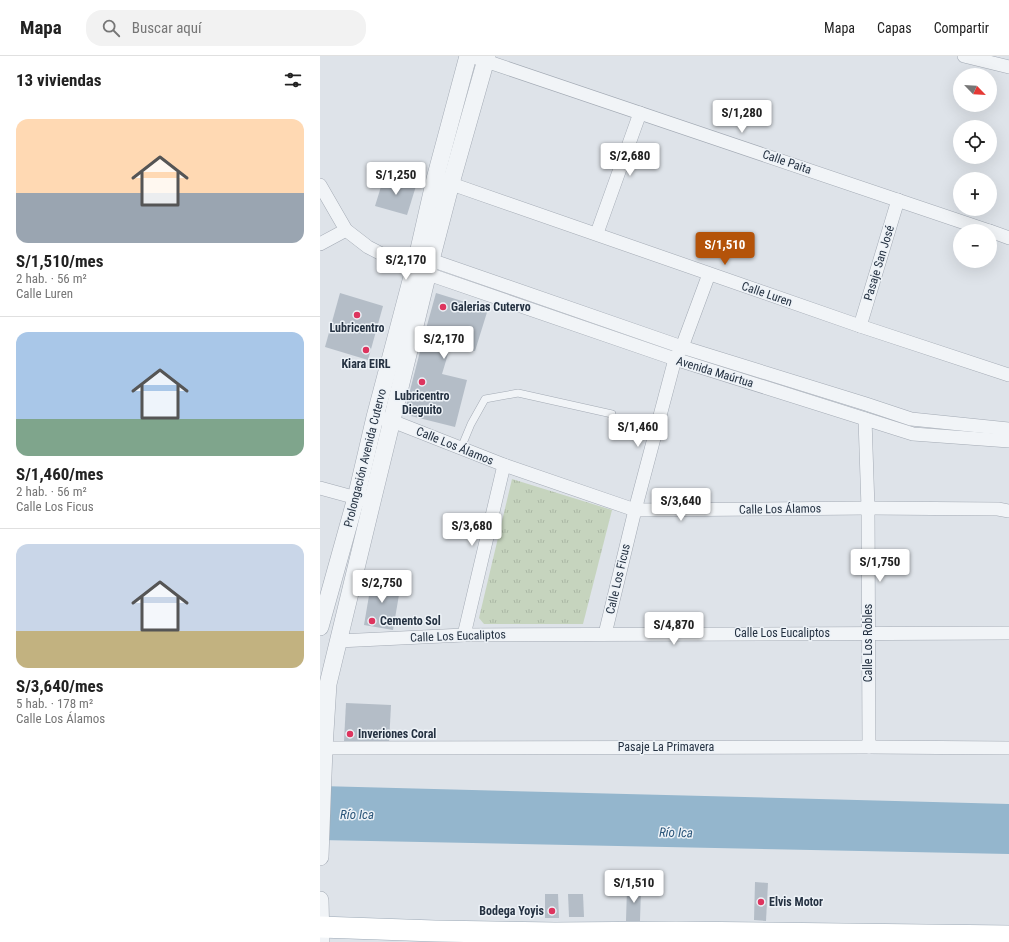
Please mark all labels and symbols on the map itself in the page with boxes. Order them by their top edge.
north arrow [953,68,997,112]
pin: S/1,280 [705,100,779,134]
pin: S/2,680 [593,143,667,177]
street label: Calle Paita [761,147,814,177]
pin: S/1,250 [359,162,433,196]
street label: Pasaje San José [861,223,897,302]
pin: S/1,510 [688,232,762,266]
pin: S/2,170 [369,247,443,281]
street label: Calle Luren [740,279,794,309]
place label: Galerias Cutervo [451,300,531,314]
marker: Galerias Cutervo [438,302,448,312]
marker: Lubricentro [352,310,362,320]
place label: Lubricentro [329,321,385,335]
pin: S/2,170 [407,326,481,360]
marker: Kiara EIRL [361,345,371,355]
street label: Avenida Maúrtua [675,354,756,390]
place label: Kiara EIRL [341,357,391,371]
marker: Lubricentro Dieguito [417,377,427,387]
street label: Prolongación Avenida Cutervo [341,387,389,529]
place label: Lubricentro Dieguito [394,389,450,417]
pin: S/1,460 [601,414,675,448]
street label: Calle Los Álamos [414,423,496,468]
pin: S/3,640 [644,488,718,522]
street label: Calle Los Álamos [739,500,821,517]
pin: S/3,680 [435,513,509,547]
street label: Calle Los Ficus [603,542,633,616]
pin: S/1,750 [843,549,917,583]
pin: S/2,750 [345,570,419,604]
street label: Calle Los Robles [861,604,875,682]
pin: S/4,870 [637,612,711,646]
place label: Cemento Sol [380,614,441,628]
marker: Cemento Sol [367,616,377,626]
street label: Calle Los Eucaliptos [734,626,830,640]
street label: Calle Los Eucaliptos [410,627,506,645]
place label: Inveriones Coral [358,727,436,741]
marker: Inveriones Coral [345,729,355,739]
street label: Pasaje La Primavera [618,740,714,754]
water label: Río Ica [340,807,374,822]
water label: Río Ica [659,825,693,840]
pin: S/1,510 [597,870,671,904]
place label: Elvis Motor [769,895,823,909]
marker: Elvis Motor [756,897,766,907]
place label: Bodega Yoyis [479,904,545,918]
marker: Bodega Yoyis [547,906,557,916]

